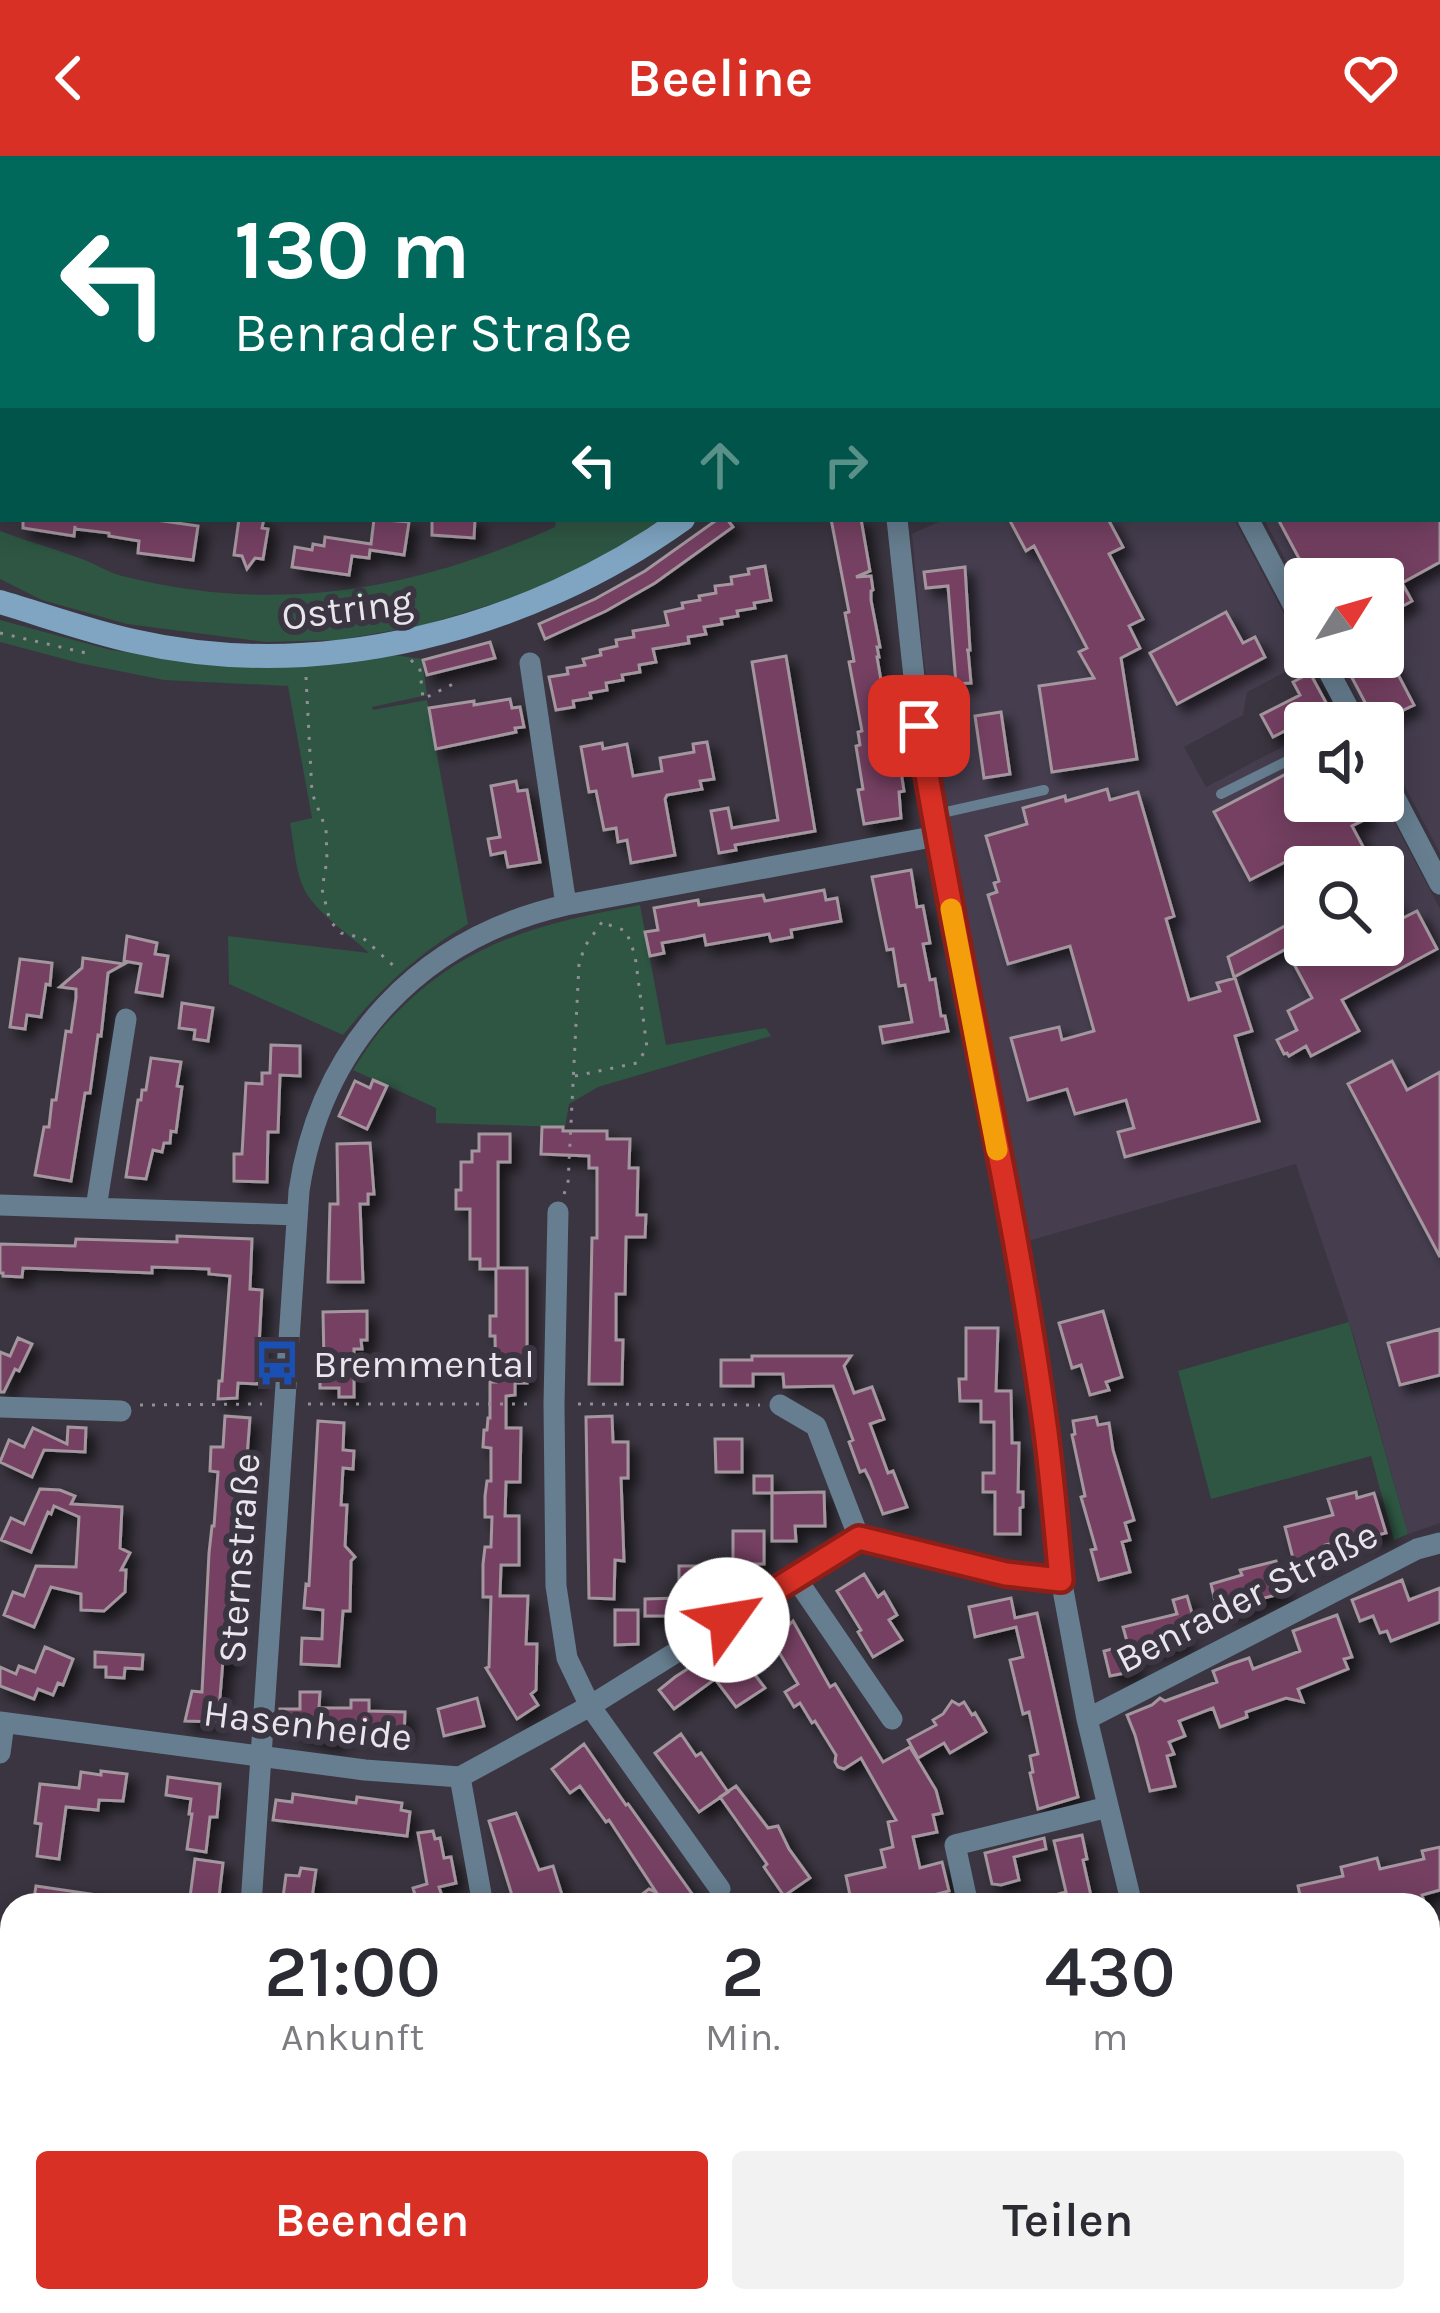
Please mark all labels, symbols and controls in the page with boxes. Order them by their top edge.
icon: back [36,45,102,111]
icon: heart [1338,45,1404,111]
text: Beeline [627,46,813,110]
text: 130 m [234,201,470,299]
icon: left [36,204,192,360]
text: Benrader Straße [234,301,632,365]
icon: left [561,432,627,498]
icon: ahead [687,432,753,498]
icon: right [813,432,879,498]
north arrow [1284,558,1404,678]
map controls [1284,558,1404,966]
street label: Ostring [279,578,415,640]
pin [868,675,970,777]
icon: arrive [886,693,952,759]
button: sound [1284,702,1404,822]
button: search [1284,846,1404,966]
bus stop icon: Bremmental [252,1338,302,1388]
place label: Bremmental [313,1341,535,1387]
street label: Sternstraße [209,1451,269,1665]
street label: Benrader Straße [1108,1511,1385,1683]
position arrow [664,1557,790,1683]
street label: Hasenheide [201,1689,415,1761]
text: 21:00 [264,1930,441,2014]
text: 2 [721,1930,764,2014]
text: 430 [1045,1930,1176,2014]
text: Ankunft [281,2014,424,2060]
text: Min. [705,2014,780,2060]
text: m [1092,2014,1128,2060]
button: Beenden [36,2151,708,2289]
button: Teilen [732,2151,1404,2289]

